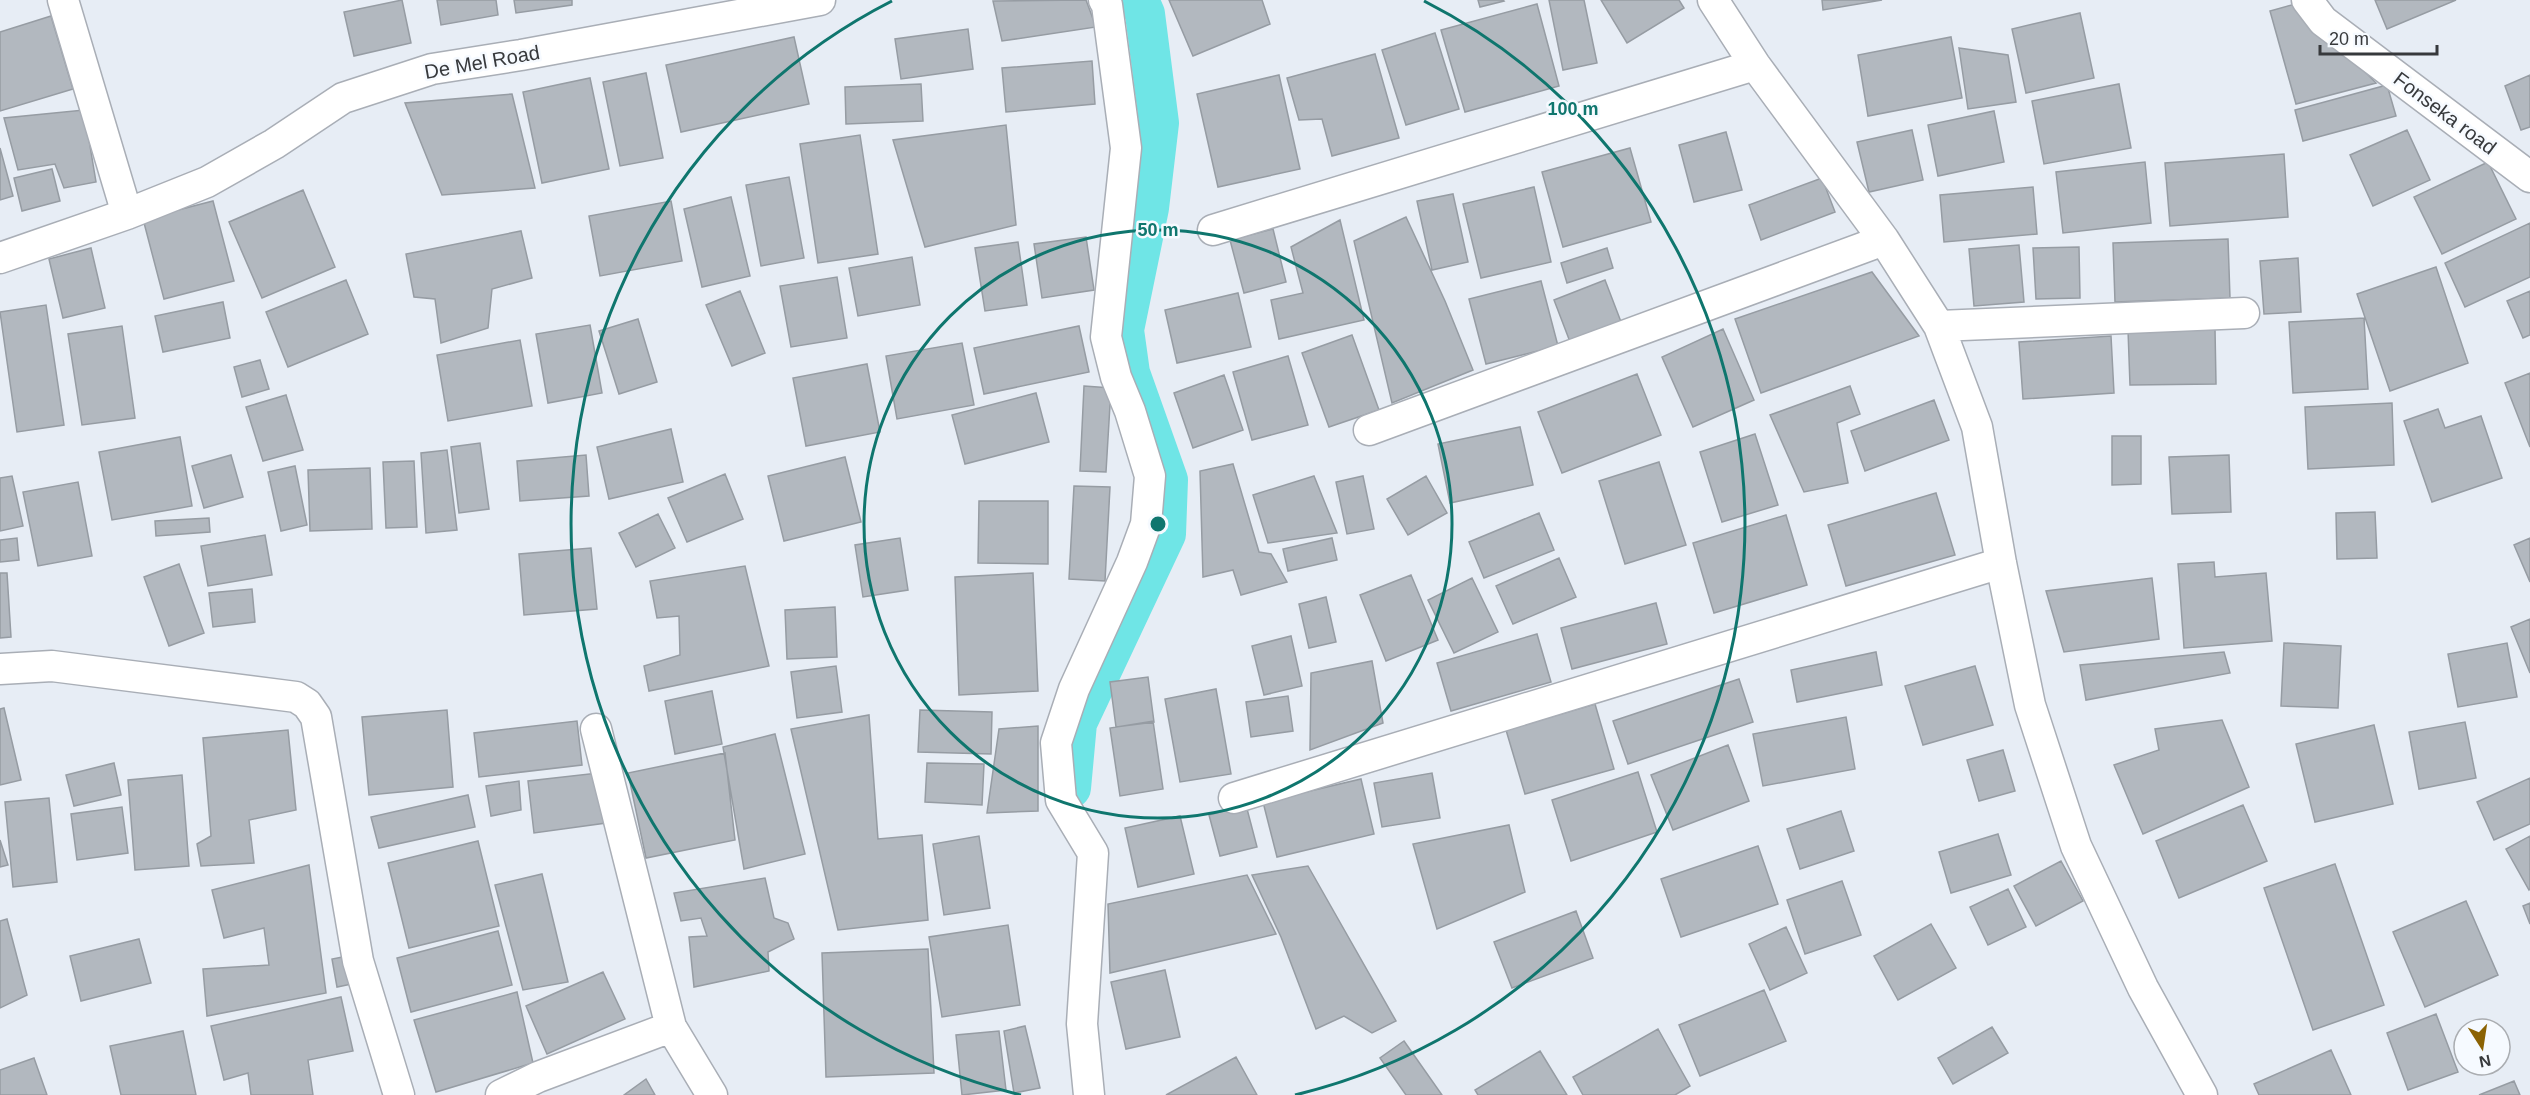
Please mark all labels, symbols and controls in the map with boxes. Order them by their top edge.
scale bar [2320,18,2437,56]
text: 20 m [2329,29,2369,49]
street label: De Mel Road [423,41,541,83]
street label: Fonseka road [2390,67,2500,159]
text: 100 m [1547,99,1599,119]
text: 50 m [1137,220,1179,240]
centre of rings [1148,514,1168,534]
north arrow [2452,1017,2512,1077]
text: N [2478,1052,2492,1071]

